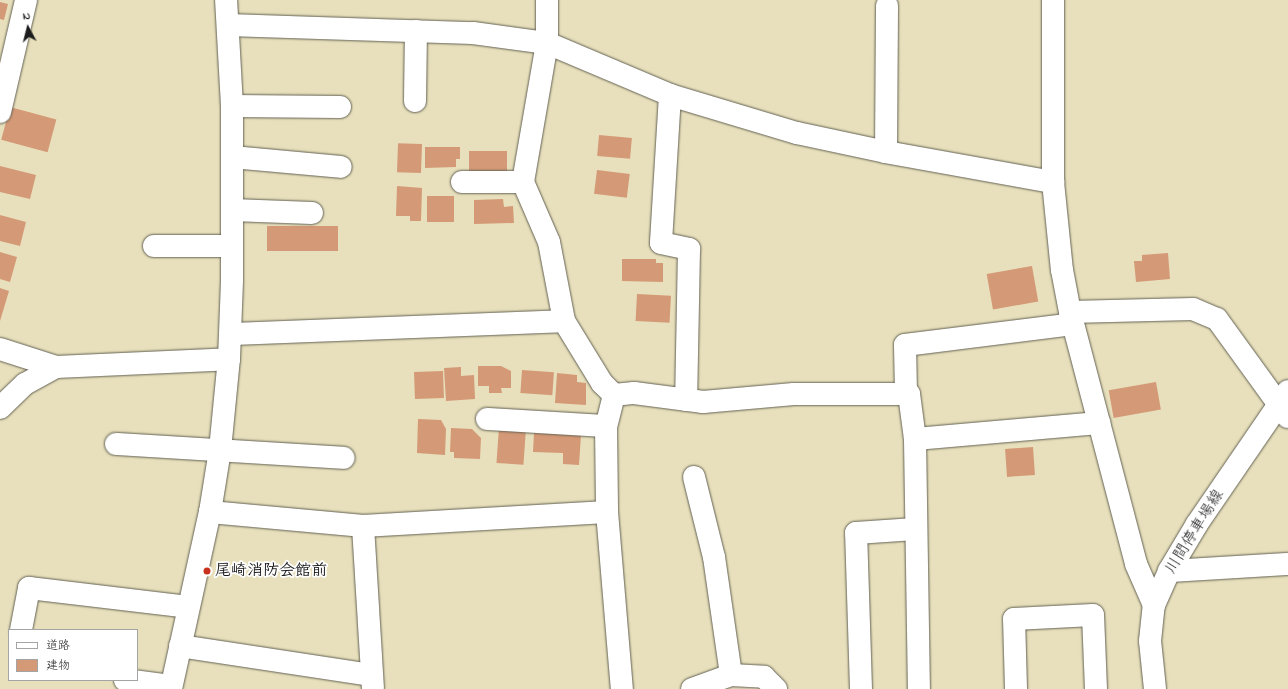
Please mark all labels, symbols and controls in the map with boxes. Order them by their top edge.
north arrow [8,8,48,48]
text: N [22,8,31,24]
street label: 川間停車場線 [1161,486,1229,578]
place label: 尾崎消防会館前 [215,561,327,581]
marker: 尾崎消防会館前 [202,566,212,576]
legend [8,629,138,681]
text: 道路 [46,637,70,655]
text: 建物 [46,657,70,675]

